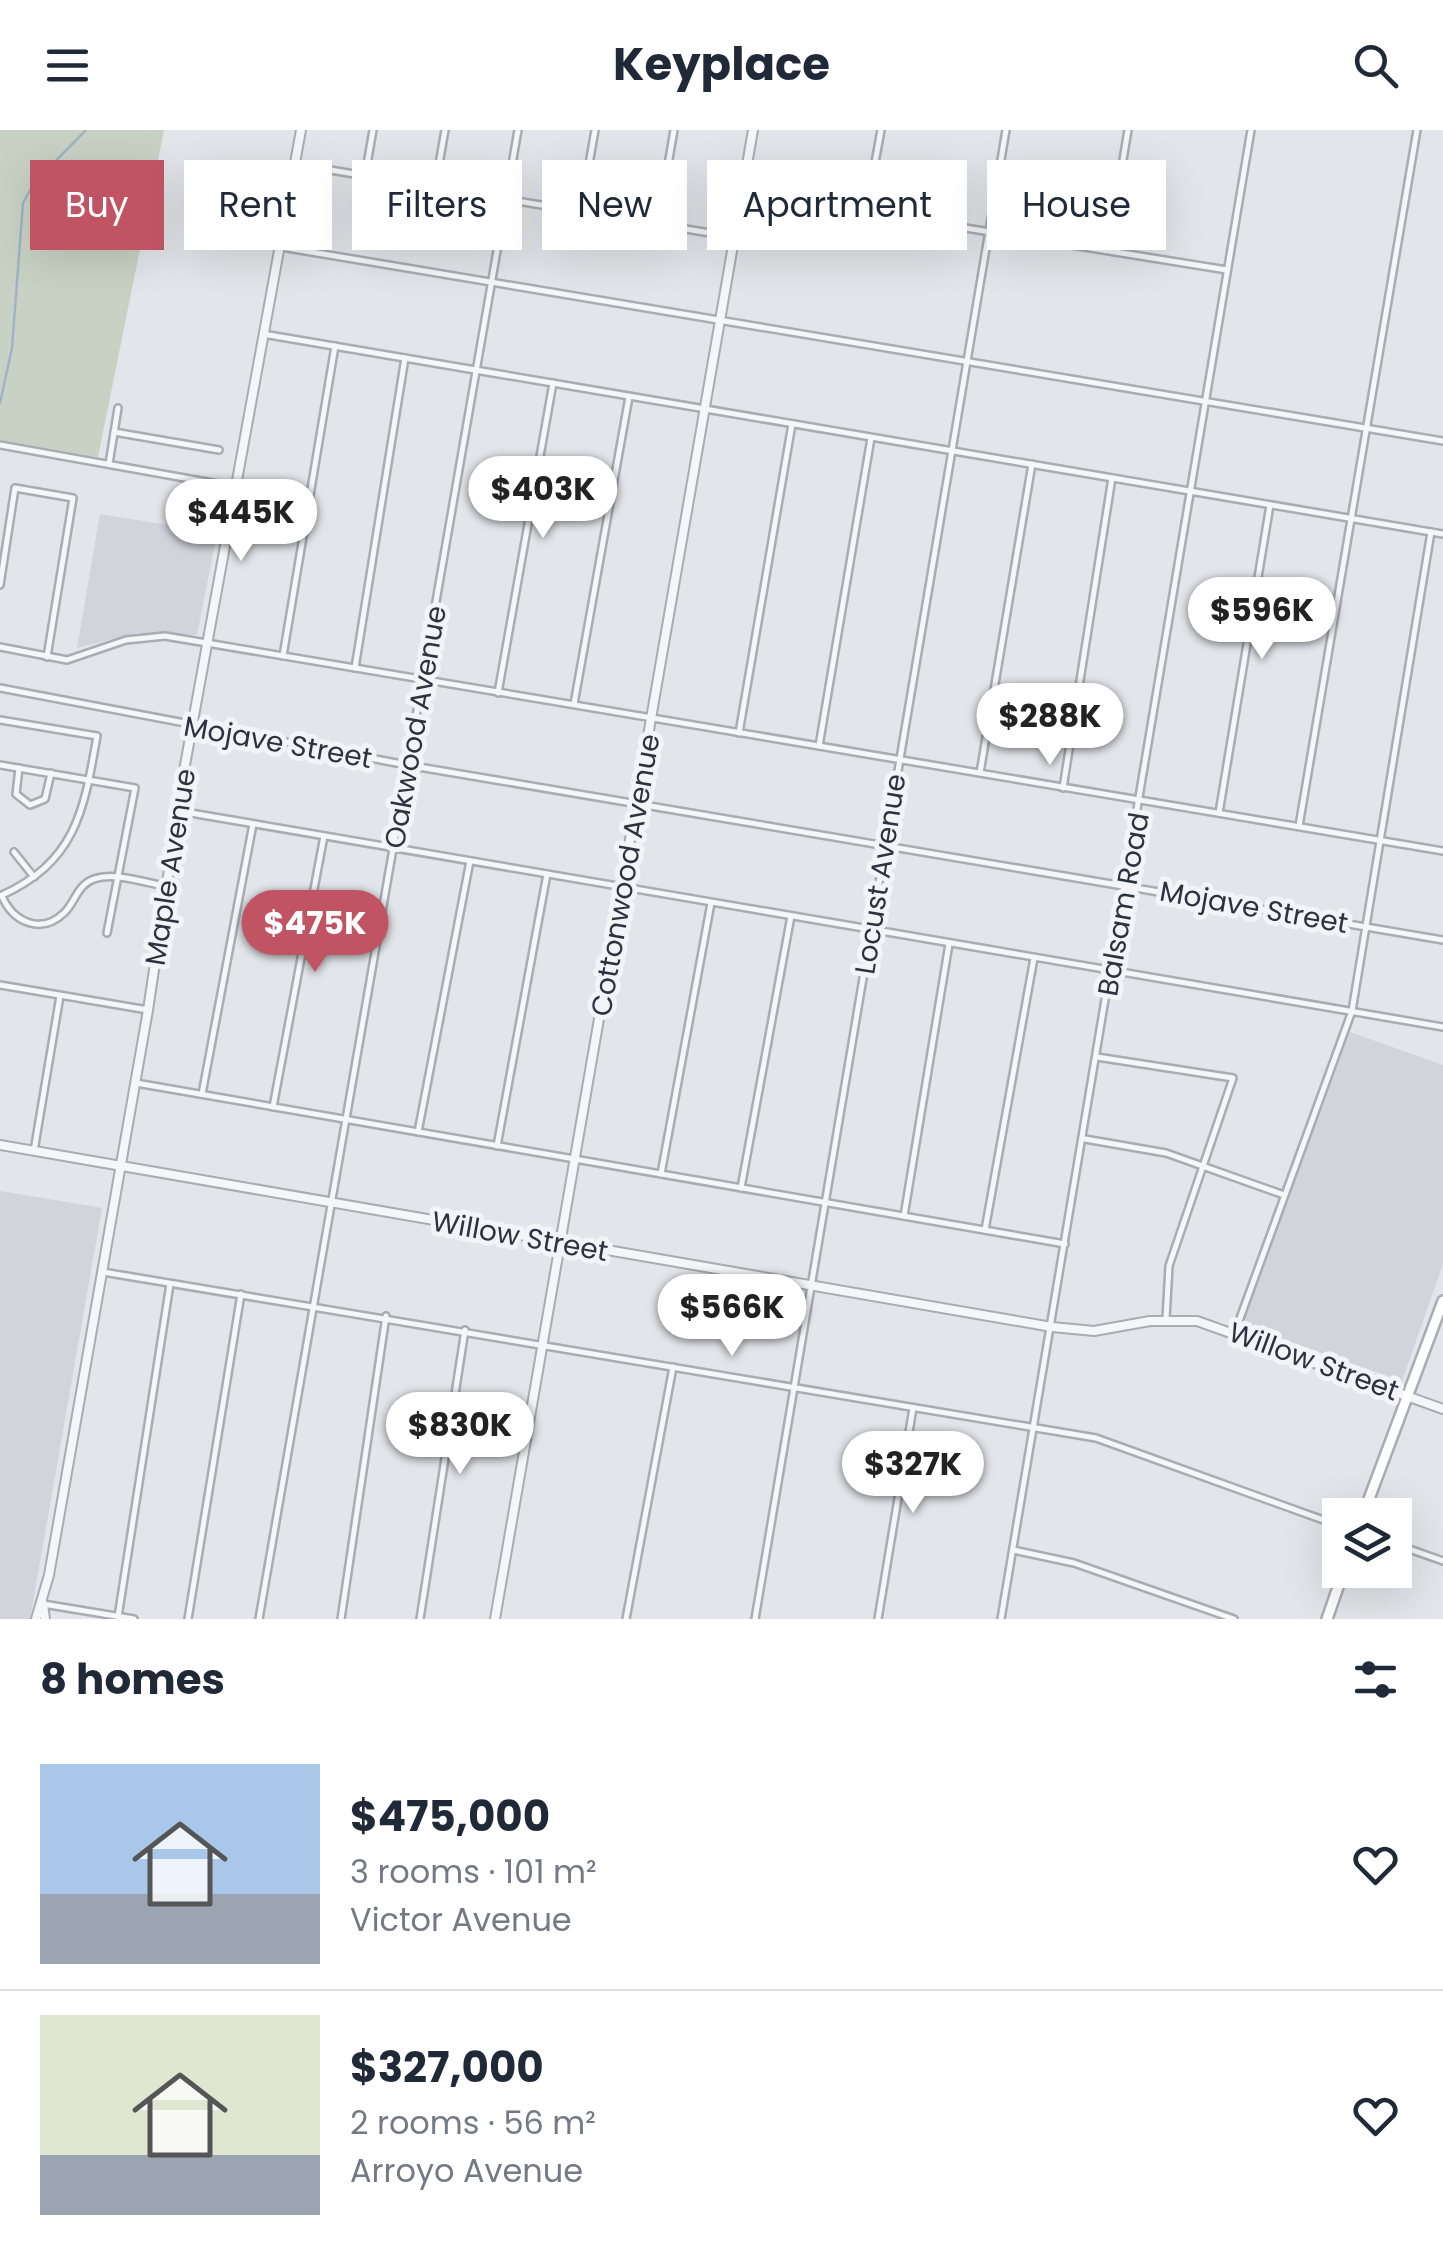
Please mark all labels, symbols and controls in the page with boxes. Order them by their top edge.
text: Keyplace [613,33,830,96]
icon: menu [40,38,95,93]
icon: search [1348,38,1403,93]
chip: Buy [30,160,164,250]
chip: Rent [184,160,332,250]
chip: Filters [352,160,522,250]
chip: New [542,160,687,250]
chip: Apartment [707,160,967,250]
chip: House [987,160,1166,250]
pin: $403K [473,456,613,541]
text: $403K [490,466,596,511]
pin: $445K [171,479,311,564]
text: $445K [187,489,295,534]
pin: $596K [1192,577,1332,662]
text: $596K [1210,587,1314,632]
street label: Oakwood Avenue [375,603,456,851]
pin: $288K [980,683,1120,768]
text: $288K [998,693,1102,738]
street label: Mojave Street [181,707,375,778]
street label: Cottonwood Avenue [581,731,670,1019]
street label: Maple Avenue [136,766,205,968]
street label: Locust Avenue [845,771,916,977]
street label: Balsam Road [1088,809,1159,999]
street label: Mojave Street [1157,872,1351,943]
pin: $475K [245,890,385,975]
text: $475K [264,900,366,945]
street label: Willow Street [429,1202,611,1271]
pin: $566K [662,1274,802,1359]
text: $566K [680,1284,784,1329]
street label: Willow Street [1223,1313,1404,1410]
pin: $830K [390,1392,530,1477]
text: $830K [408,1402,512,1447]
pin: $327K [843,1431,983,1516]
text: $327K [864,1441,962,1486]
map controls [1322,1498,1412,1588]
button: layers [1322,1498,1412,1588]
text: 8 homes [40,1650,225,1709]
icon: filters [1348,1652,1403,1707]
text: $475,000 [350,1787,550,1846]
icon: home [120,1804,240,1924]
icon: heart [1348,1837,1403,1892]
text: 3 rooms · 101 m² [350,1849,596,1894]
text: Victor Avenue [350,1897,572,1942]
text: $327,000 [350,2038,544,2097]
icon: home [120,2055,240,2175]
icon: heart [1348,2088,1403,2143]
text: 2 rooms · 56 m² [350,2100,596,2145]
text: Arroyo Avenue [350,2148,583,2193]

